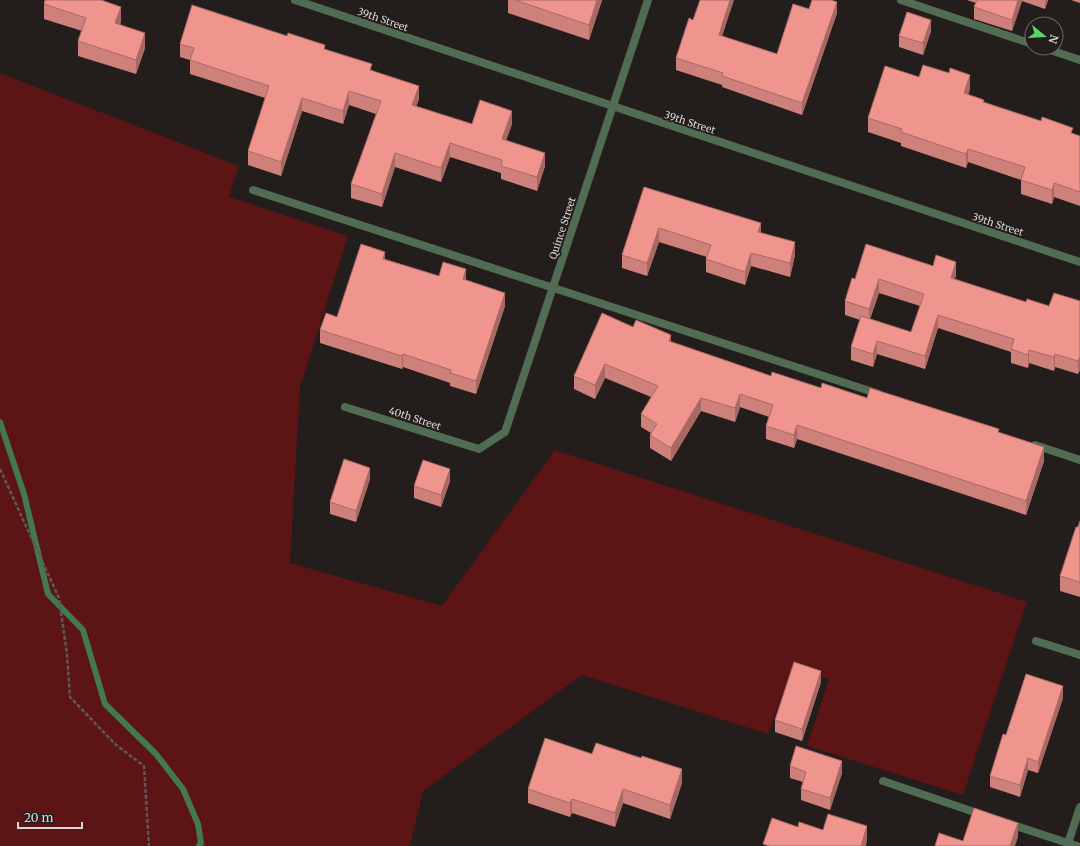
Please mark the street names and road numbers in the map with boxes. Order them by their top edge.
street label: 39th Street [356,5,410,34]
street label: 39th Street [663,108,717,137]
street label: Quince Street [546,195,579,261]
street label: 39th Street [971,210,1025,239]
street label: 40th Street [387,404,443,433]

